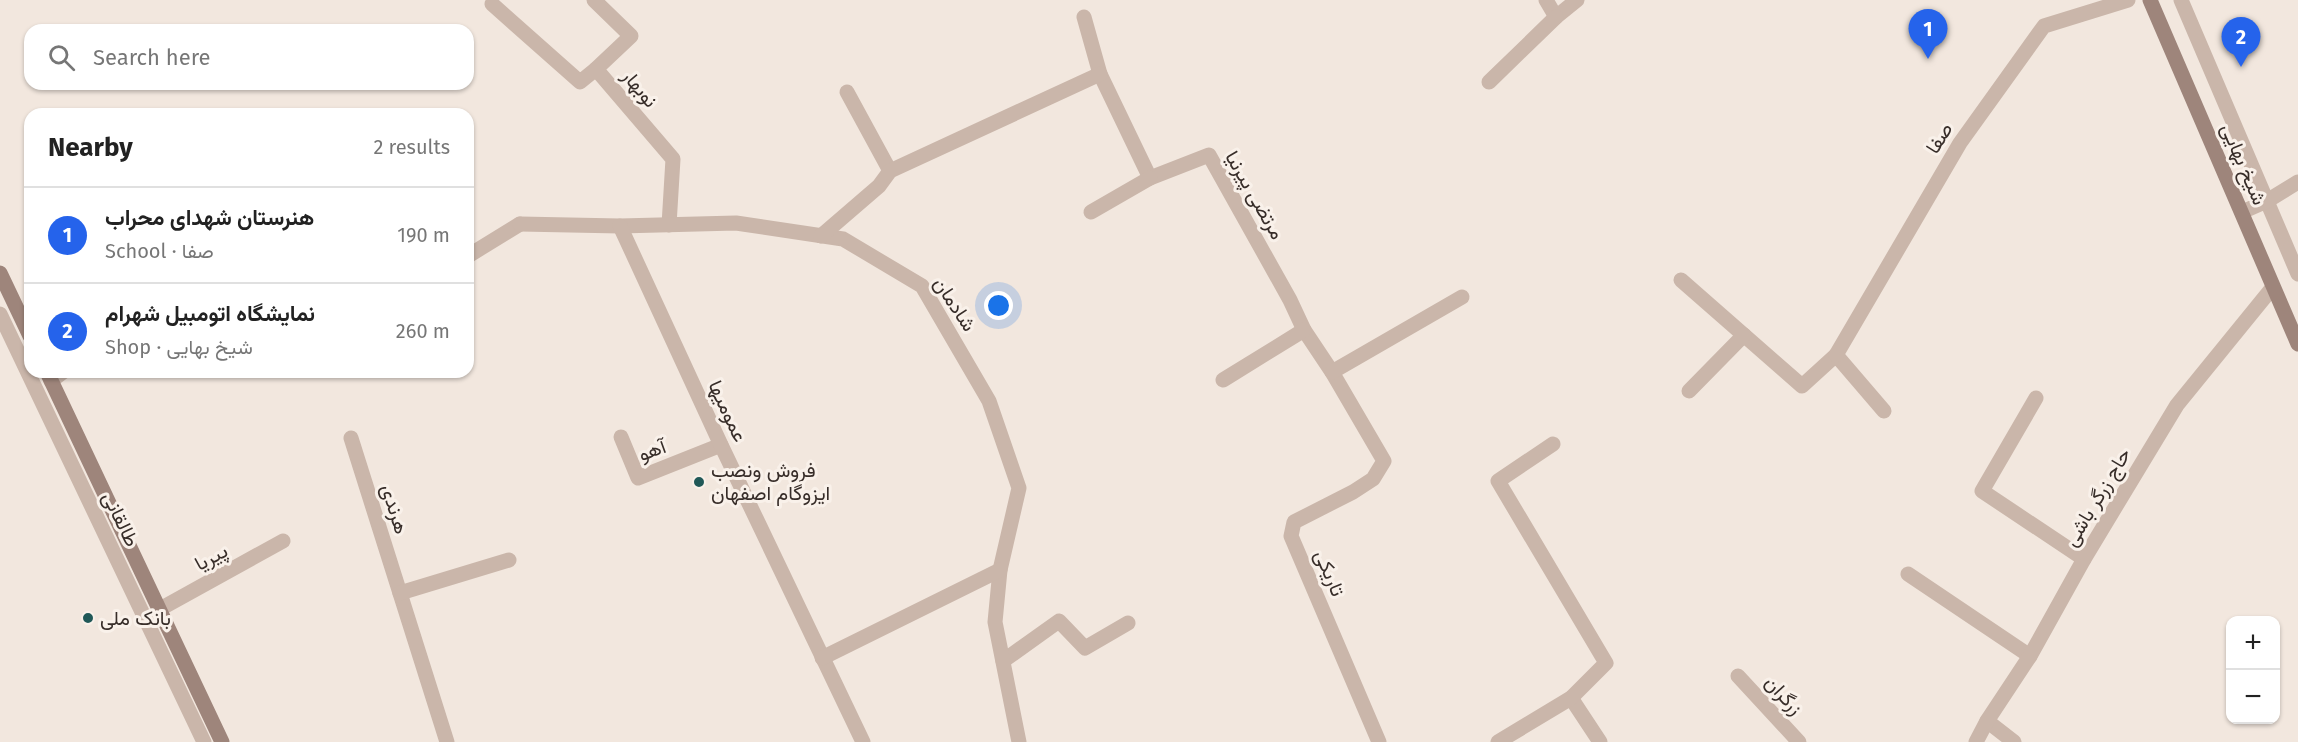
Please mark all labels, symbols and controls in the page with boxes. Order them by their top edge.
pin: 1 [1908,10,1948,59]
pin: 2 [2222,17,2260,67]
search box [24,24,474,90]
icon: search [45,41,78,74]
text: Search here [93,44,211,71]
street label: نوبهار [616,63,663,113]
street label: صفا [1920,118,1958,158]
street label: شیخ بهایی [2214,120,2272,209]
text: Nearby [48,132,133,163]
text: 2 results [373,135,450,159]
street label: مرتضی پیرنیا [1218,147,1290,244]
text: هنرستان شهدای محراب [105,204,314,231]
text: 1 [63,223,72,247]
text: 190 m [397,223,450,247]
text: School · صفا [105,239,214,263]
street label: شادمان [929,272,981,336]
your location [984,291,1013,320]
text: نمایشگاه اتومبیل شهرام [105,300,315,327]
text: 2 [62,319,73,343]
text: 260 m [396,319,450,343]
text: Shop · شیخ بهایی [105,335,253,359]
street label: عمومیها [702,376,753,446]
street label: آهو [635,434,671,467]
street label: حاج زرگر باشی [2058,443,2137,552]
place label: فروش ونصب ایزوگام اصفهان [711,458,830,506]
marker: فروش ونصب ایزوگام اصفهان [692,475,706,489]
street label: هرندی [375,481,414,537]
street label: طالقانی [98,488,144,550]
street label: پیریا [190,538,233,577]
street label: تاریکی [1309,546,1350,600]
place label: بانک ملی [100,606,171,630]
marker: بانک ملی [81,611,95,625]
map controls [2226,616,2280,724]
button: + [2226,616,2280,670]
street label: زرگران [1759,670,1808,720]
button: − [2226,670,2280,724]

